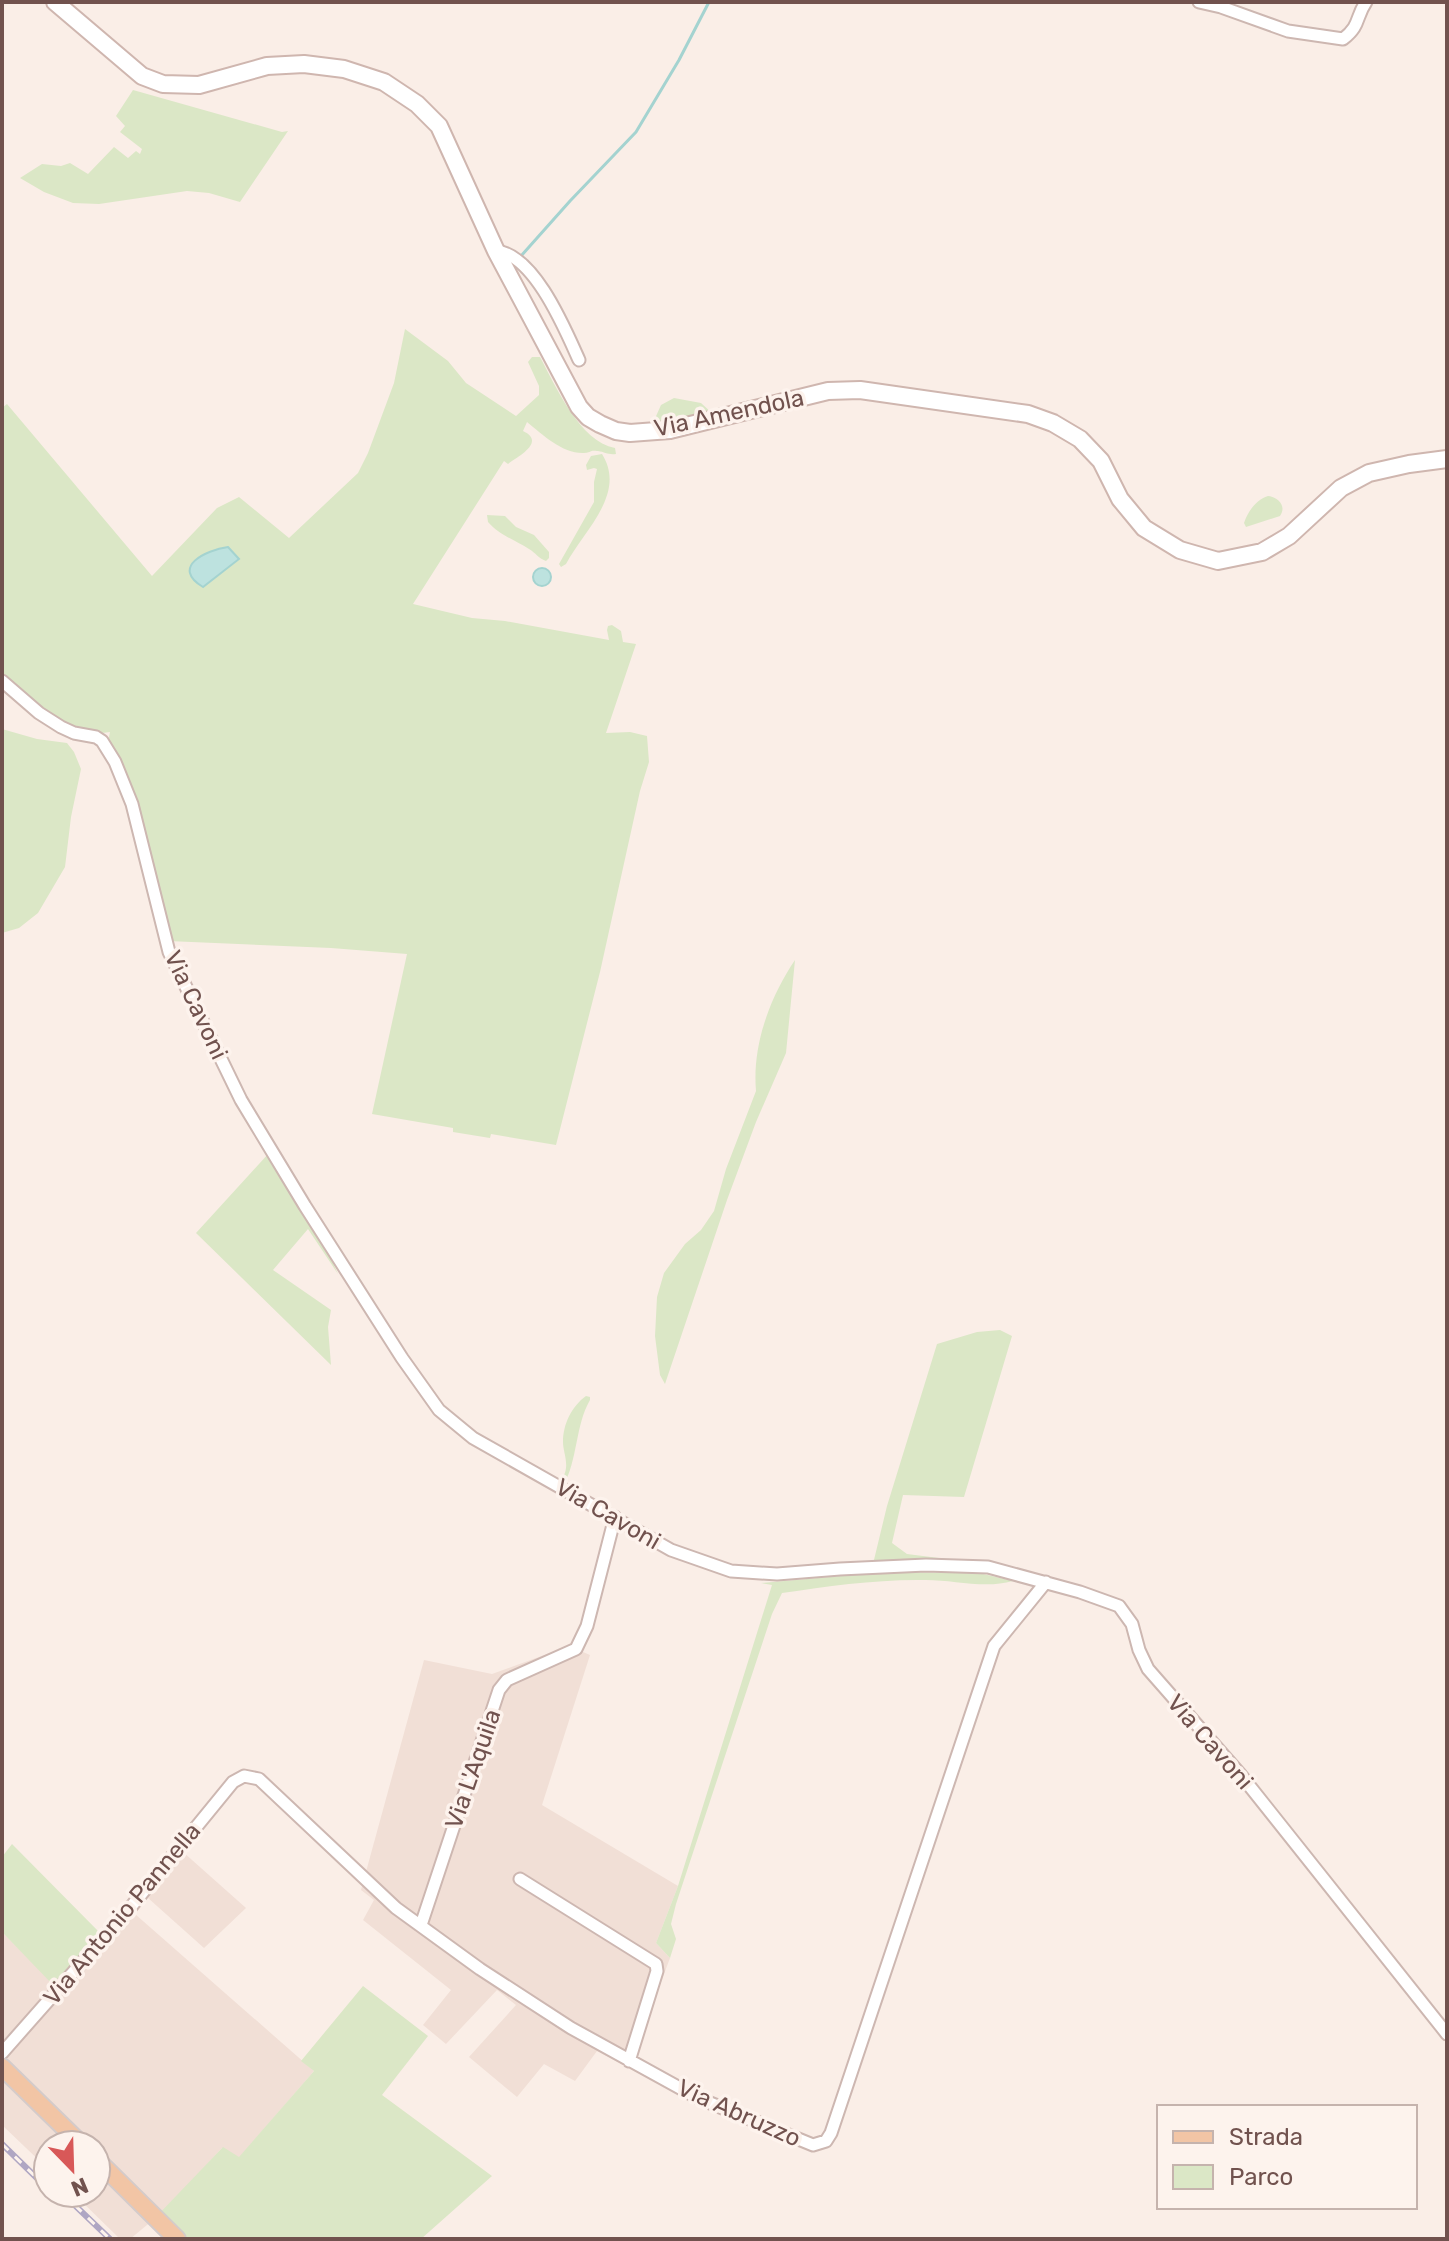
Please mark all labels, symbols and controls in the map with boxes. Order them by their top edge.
street label: Via Amendola [652,383,806,443]
street label: Via Cavoni [159,946,233,1064]
street label: Via Cavoni [551,1473,665,1555]
street label: Via Cavoni [1161,1689,1259,1795]
street label: Via L'Aquila [439,1705,507,1833]
street label: Via Antonio Pannella [38,1817,206,2011]
street label: Via Abruzzo [673,2073,805,2153]
legend [1157,2105,1417,2209]
text: Strada [1229,2123,1303,2151]
north arrow [32,2129,112,2209]
text: Parco [1229,2163,1293,2191]
text: N [67,2171,92,2202]

